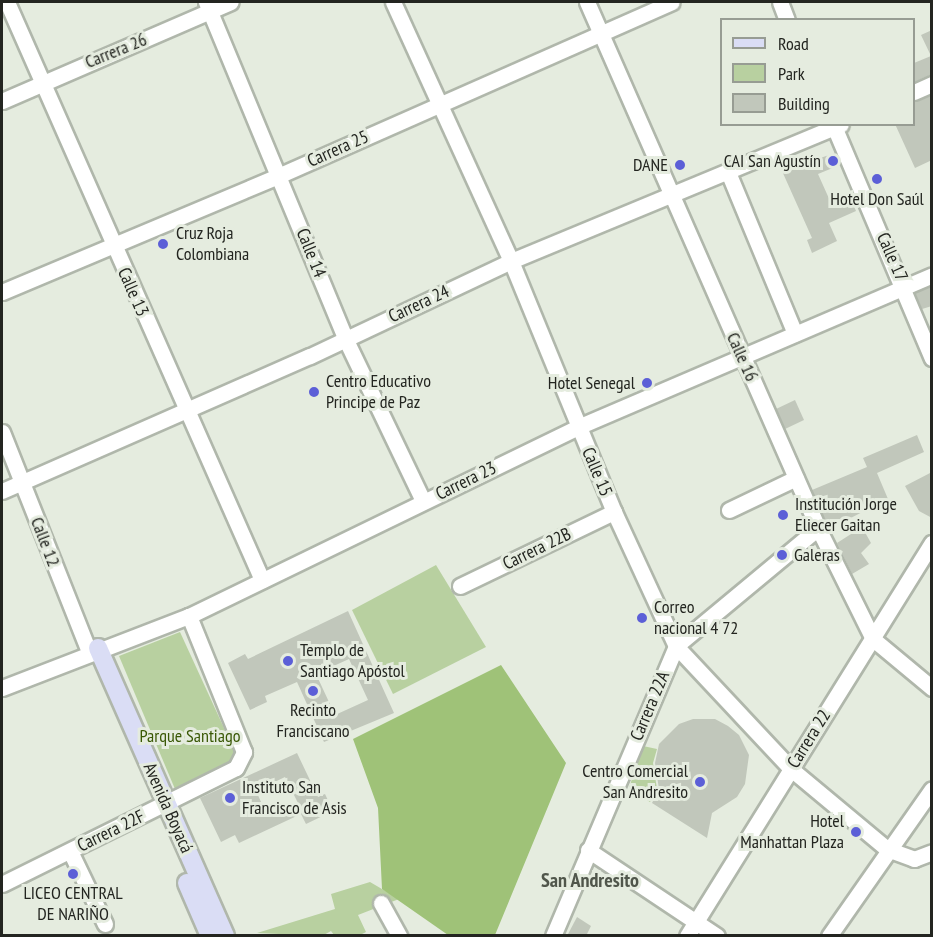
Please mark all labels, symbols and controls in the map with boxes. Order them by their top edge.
legend [720,18,915,126]
street label: Carrera 26 [82,29,150,73]
text: Road [778,32,809,55]
text: Park [778,62,805,85]
text: Building [778,92,830,115]
street label: Carrera 25 [304,126,372,172]
place label: CAI San Agustín [723,150,821,172]
place label: DANE [633,154,668,176]
marker: CAI San Agustín [826,154,840,168]
marker: DANE [673,158,687,172]
marker: Hotel Don Saúl [870,172,884,186]
place label: Hotel Don Saúl [830,188,924,210]
place label: Cruz Roja Colombiana [176,223,249,266]
street label: Calle 14 [291,225,331,281]
street label: Calle 17 [872,229,912,285]
marker: Cruz Roja Colombiana [154,235,172,253]
street label: Calle 13 [113,264,153,320]
street label: Carrera 24 [385,281,453,327]
street label: Calle 16 [722,329,762,385]
place label: Centro Educativo Principe de Paz [326,371,431,413]
place label: Hotel Senegal [548,372,635,394]
marker: Hotel Senegal [640,376,654,390]
marker: Centro Educativo Principe de Paz [307,385,321,399]
street label: Calle 15 [577,444,617,500]
street label: Carrera 23 [432,457,500,505]
place label: Institución Jorge Eliecer Gaitan [795,494,897,536]
marker: Institución Jorge Eliecer Gaitan [776,508,790,522]
street label: Calle 12 [26,514,64,570]
street label: Carrera 22B [499,523,575,575]
place label: Galeras [794,544,840,566]
marker: Galeras [775,548,789,562]
place label: Correo nacional 4 72 [654,597,738,640]
marker: Correo nacional 4 72 [635,611,649,625]
place label: Templo de Santiago Apóstol [300,640,405,682]
marker: Templo de Santiago Apóstol [281,654,295,668]
street label: Carrera 22A [626,668,674,744]
marker: Recinto Franciscano [306,684,320,698]
place label: Recinto Franciscano [276,700,350,742]
street label: Carrera 22 [783,706,835,772]
park label: Parque Santiago [139,725,241,747]
street label: Avenida Boyacá [138,759,198,857]
place label: Centro Comercial San Andresito [582,761,688,804]
marker: Centro Comercial San Andresito [693,775,707,789]
place label: Instituto San Francisco de Asis [242,777,347,820]
marker: Instituto San Francisco de Asis [223,791,237,805]
street label: Carrera 22F [74,805,148,857]
place label: Hotel Manhattan Plaza [740,811,844,854]
marker: Hotel Manhattan Plaza [849,825,863,839]
marker: LICEO CENTRAL DE NARIÑO [66,867,80,881]
district label: San Andresito [541,868,639,892]
place label: LICEO CENTRAL DE NARIÑO [23,883,123,926]

